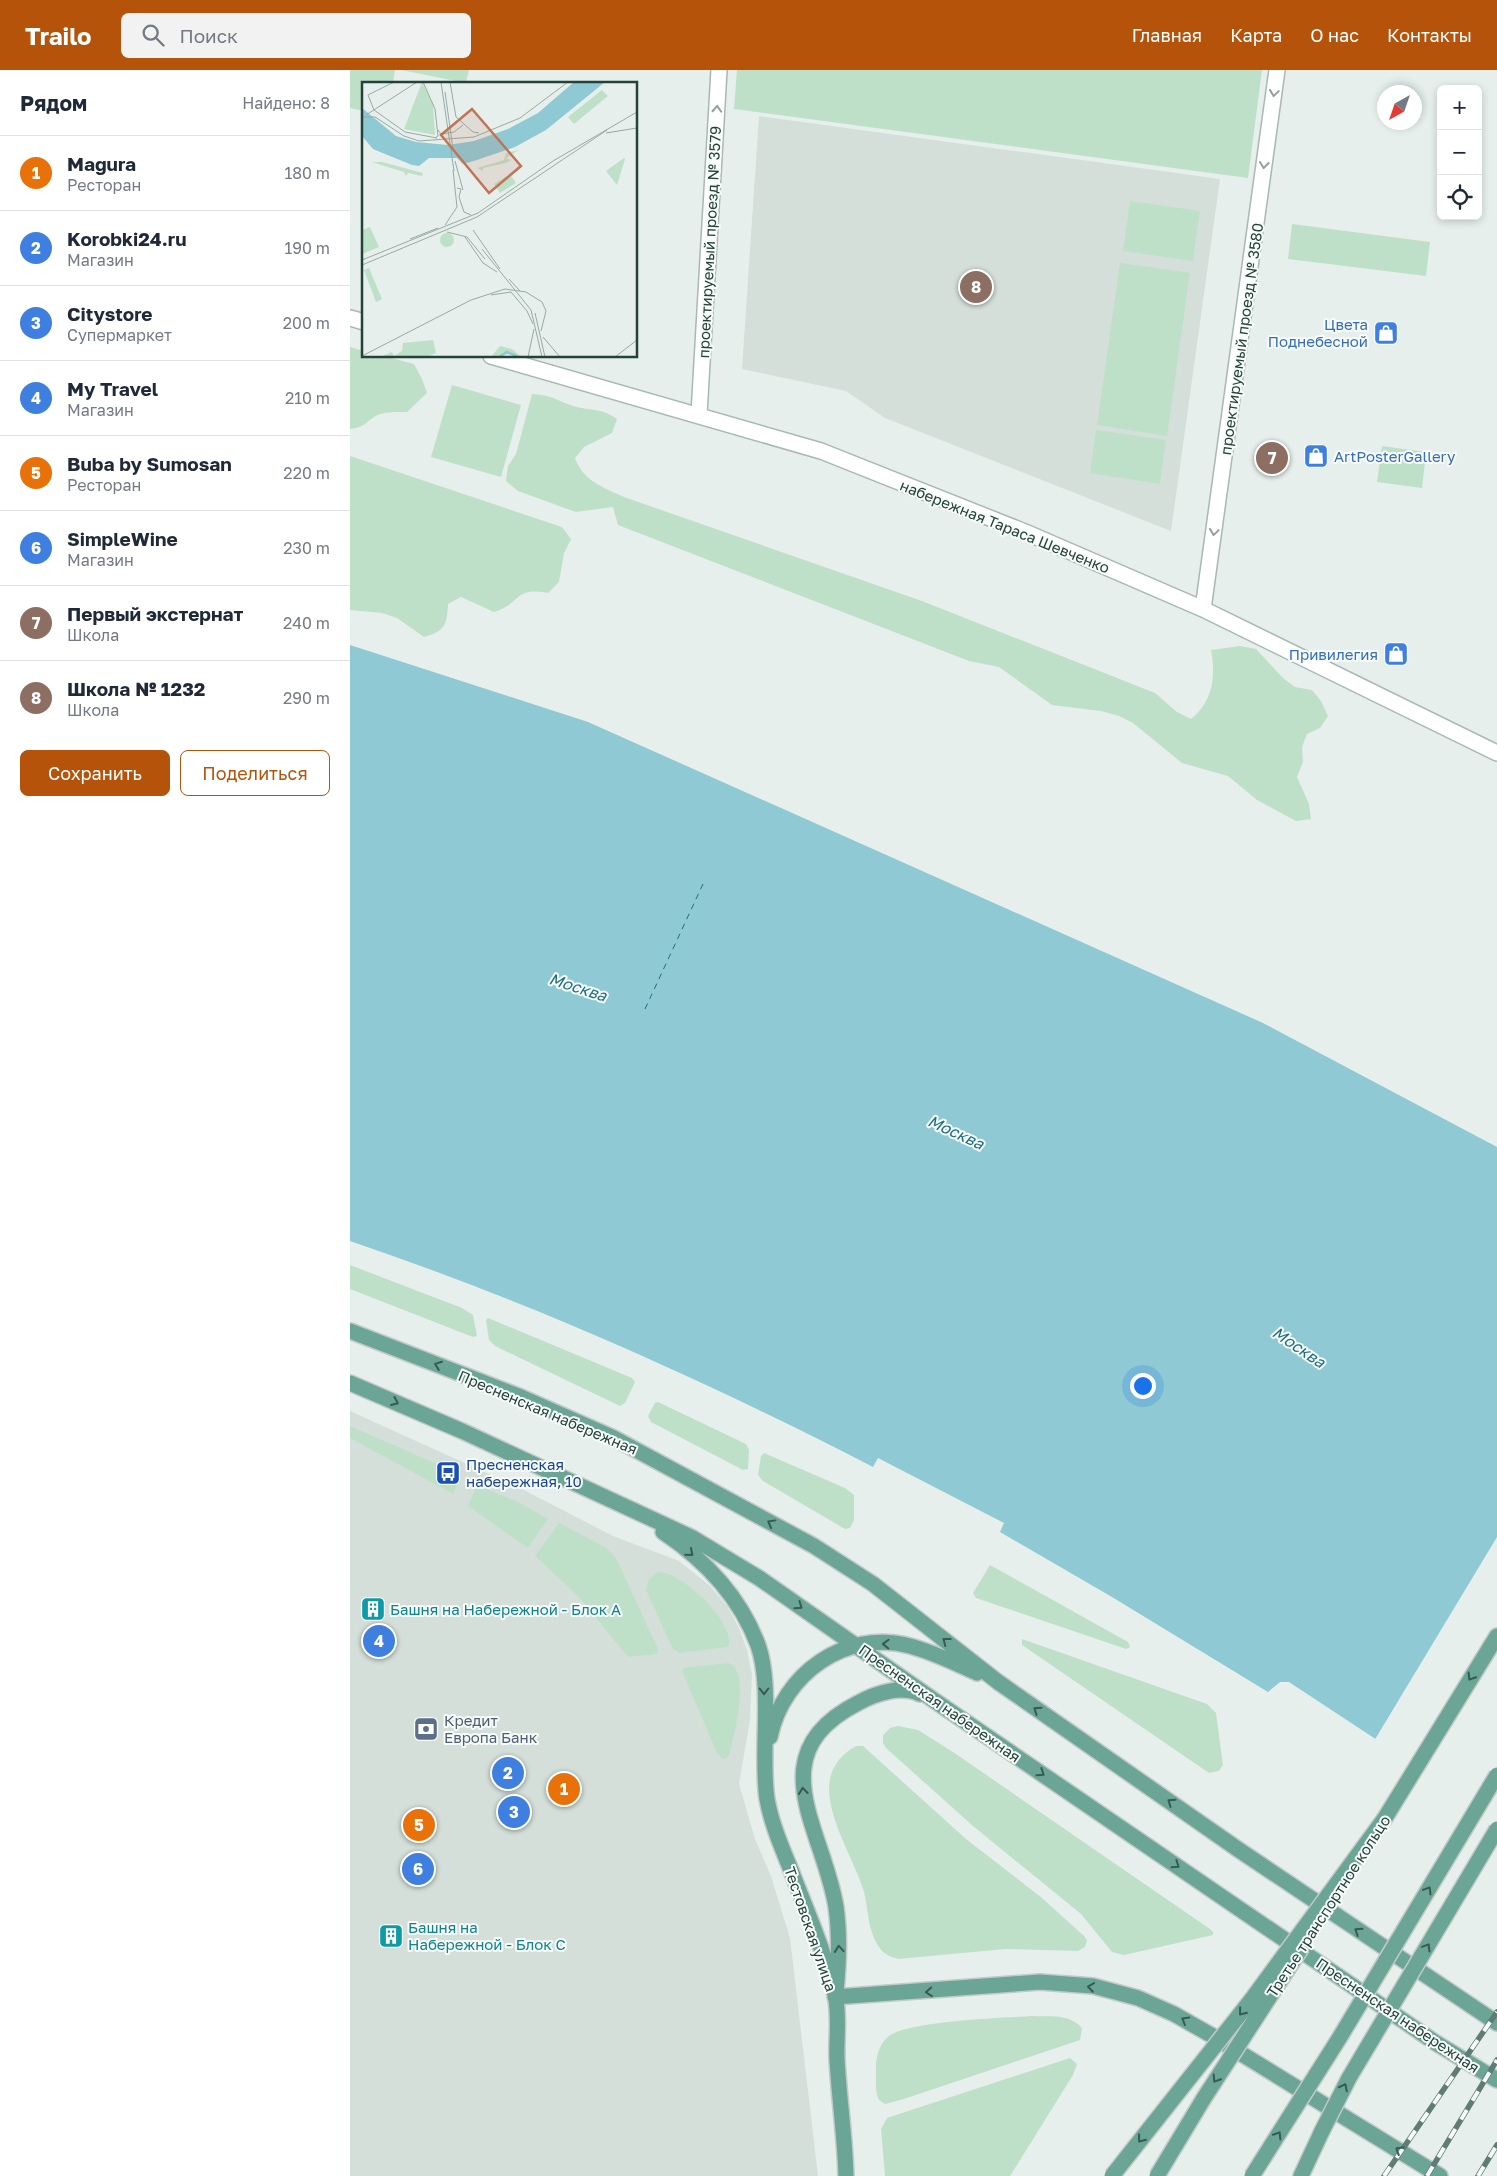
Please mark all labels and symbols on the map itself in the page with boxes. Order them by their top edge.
inset map [362,82,638,358]
north arrow [1377,85,1422,130]
one-way arrow [1269,90,1280,98]
one-way arrow [711,105,722,113]
street label: проектируемый проезд № 3579 [694,125,724,359]
one-way arrow [1259,161,1270,169]
street label: проектируемый проезд № 3580 [1216,222,1266,456]
pin: 8 [960,268,992,306]
place label: Цвета Поднебесной [1268,315,1368,350]
shop icon: Цвета Поднебесной [1373,320,1399,346]
pin: 7 [1256,439,1288,477]
shop icon: ArtPosterGallery [1303,443,1329,469]
place label: ArtPosterGallery [1334,447,1456,465]
street label: набережная Тараса Шевченко [898,476,1112,576]
one-way arrow [1210,528,1220,536]
shop icon: Привилегия [1383,641,1409,667]
place label: Привилегия [1289,645,1378,663]
water label: Москва [547,968,610,1006]
water label: Москва [925,1110,988,1154]
water label: Москва [1269,1322,1330,1372]
one-way arrow [434,1361,443,1371]
street label: Пресненская набережная [456,1366,640,1458]
your location [1130,1373,1156,1399]
one-way arrow [390,1396,399,1407]
place label: Пресненская набережная, 10 [466,1455,582,1490]
bus stop icon: Пресненская набережная, 10 [435,1460,461,1486]
one-way arrow [767,1519,776,1529]
one-way arrow [685,1547,694,1556]
building icon: Башня на Набережной - Блок А [360,1596,386,1622]
place label: Башня на Набережной - Блок А [390,1600,621,1618]
one-way arrow [794,1600,803,1609]
pin: 4 [363,1622,395,1660]
one-way arrow [882,1639,890,1649]
one-way arrow [943,1639,952,1647]
street label: Пресненская набережная [856,1640,1024,1766]
one-way arrow [1468,1672,1478,1681]
one-way arrow [759,1688,769,1695]
one-way arrow [1033,1706,1042,1716]
place label: Кредит Европа Банк [444,1711,538,1746]
bank icon: Кредит Европа Банк [413,1716,439,1742]
pin: 2 [492,1754,524,1792]
one-way arrow [1036,1767,1045,1776]
pin: 1 [548,1770,580,1808]
one-way arrow [798,1786,809,1794]
pin: 3 [498,1793,530,1831]
one-way arrow [1167,1799,1176,1808]
pin: 5 [403,1806,435,1844]
street label: Третье транспортное кольцо [1262,1812,1394,2000]
pin: 6 [402,1850,434,1888]
one-way arrow [1170,1859,1179,1868]
street label: Тестовская улица [781,1864,841,1994]
one-way arrow [1422,1886,1432,1895]
place label: Башня на Набережной - Блок С [408,1918,566,1953]
building icon: Башня на Набережной - Блок С [378,1923,404,1949]
one-way arrow [1354,1928,1364,1937]
one-way arrow [834,1944,845,1952]
one-way arrow [1420,1944,1430,1953]
street label: Пресненская набережная [1313,1954,1483,2076]
one-way arrow [1086,1982,1095,1992]
one-way arrow [924,1986,932,1997]
one-way arrow [1239,2006,1247,2015]
one-way arrow [1181,2017,1190,2027]
one-way arrow [1213,2074,1222,2083]
one-way arrow [1338,2083,1348,2092]
one-way arrow [1272,2131,1281,2140]
one-way arrow [1138,2133,1146,2142]
one-way arrow [1395,2147,1404,2157]

